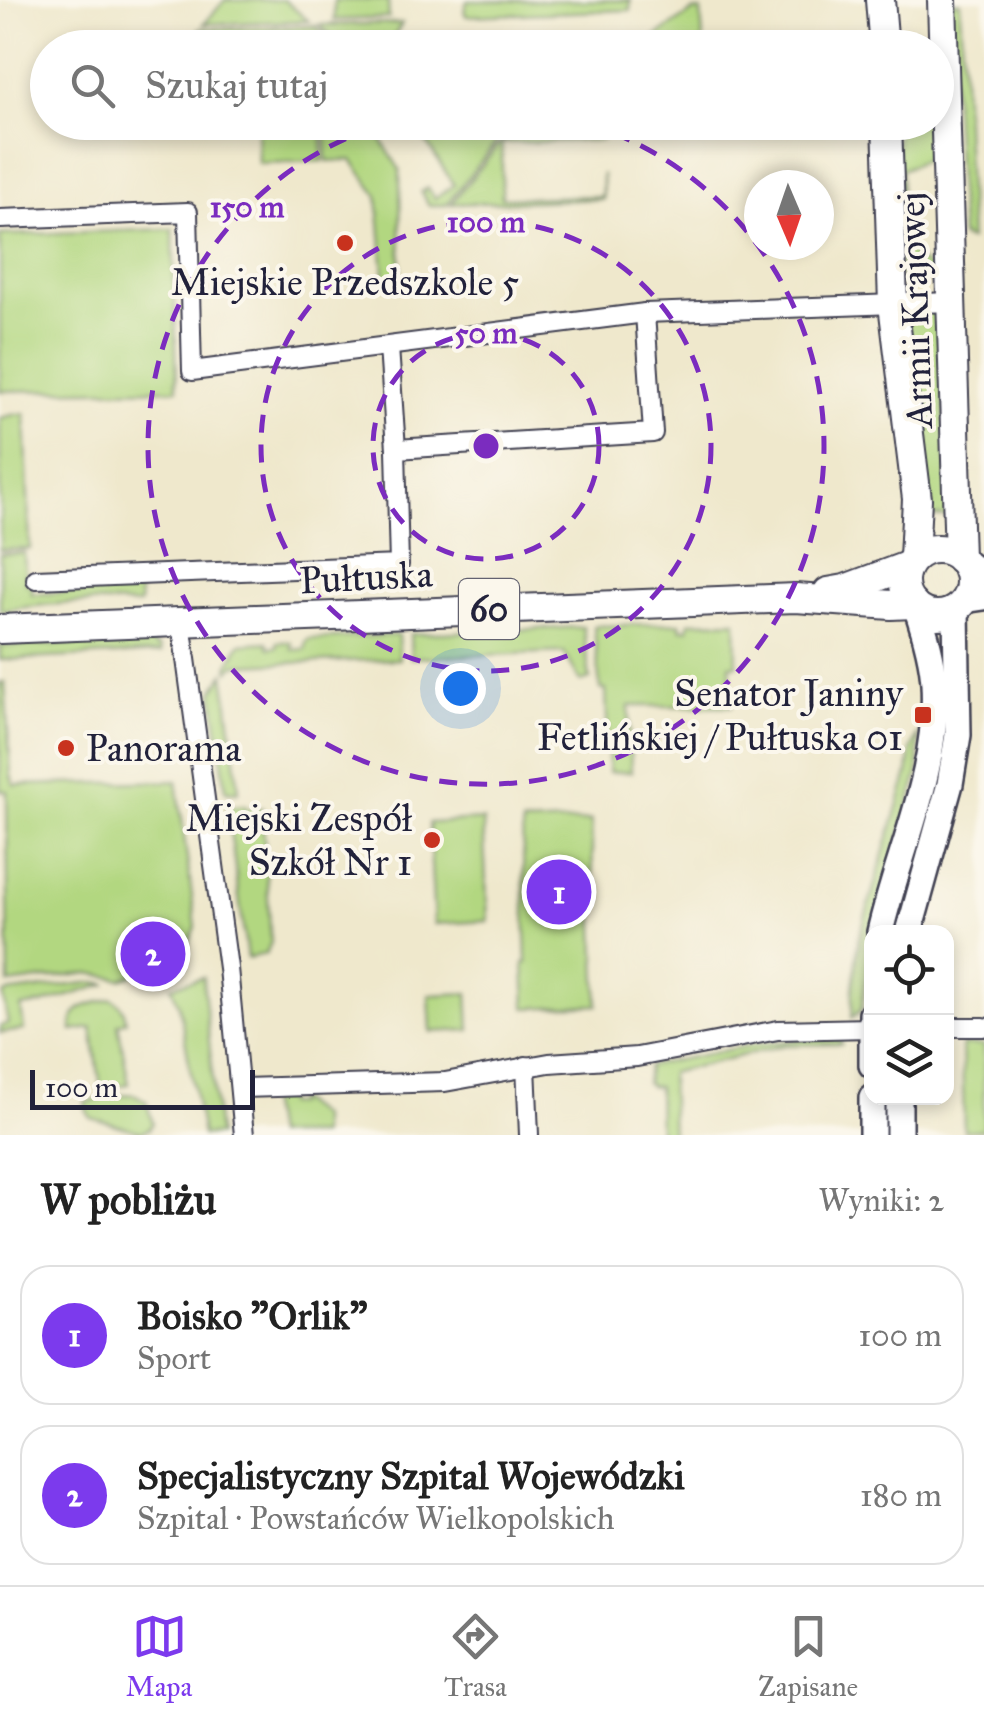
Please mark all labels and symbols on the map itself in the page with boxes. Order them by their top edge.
north arrow [744,170,834,260]
text: 150 m [210,189,285,225]
street label: Armii Krajowej [888,191,942,431]
text: 100 m [447,204,526,240]
marker: Miejskie Przedszkole 5 [334,232,356,254]
place label: Miejskie Przedszkole 5 [171,259,519,305]
text: 50 m [454,315,518,351]
centre of rings [468,428,504,464]
street label: Pułtuska [298,550,435,603]
road number: 60 [459,579,519,639]
your location [435,663,486,714]
place label: Senator Janiny Fetlińskiej / Pułtuska 01 [537,670,904,760]
marker: Senator Janiny Fetlińskiej / Pułtuska 01 [912,704,934,726]
place label: Panorama [86,725,242,771]
marker: Panorama [55,737,77,759]
place label: Miejski Zespół Szkół Nr 1 [185,795,413,885]
marker: Miejski Zespół Szkół Nr 1 [421,829,443,851]
pin: 1 [526,854,592,930]
pin: 2 [120,916,186,992]
scale bar [30,1065,255,1110]

